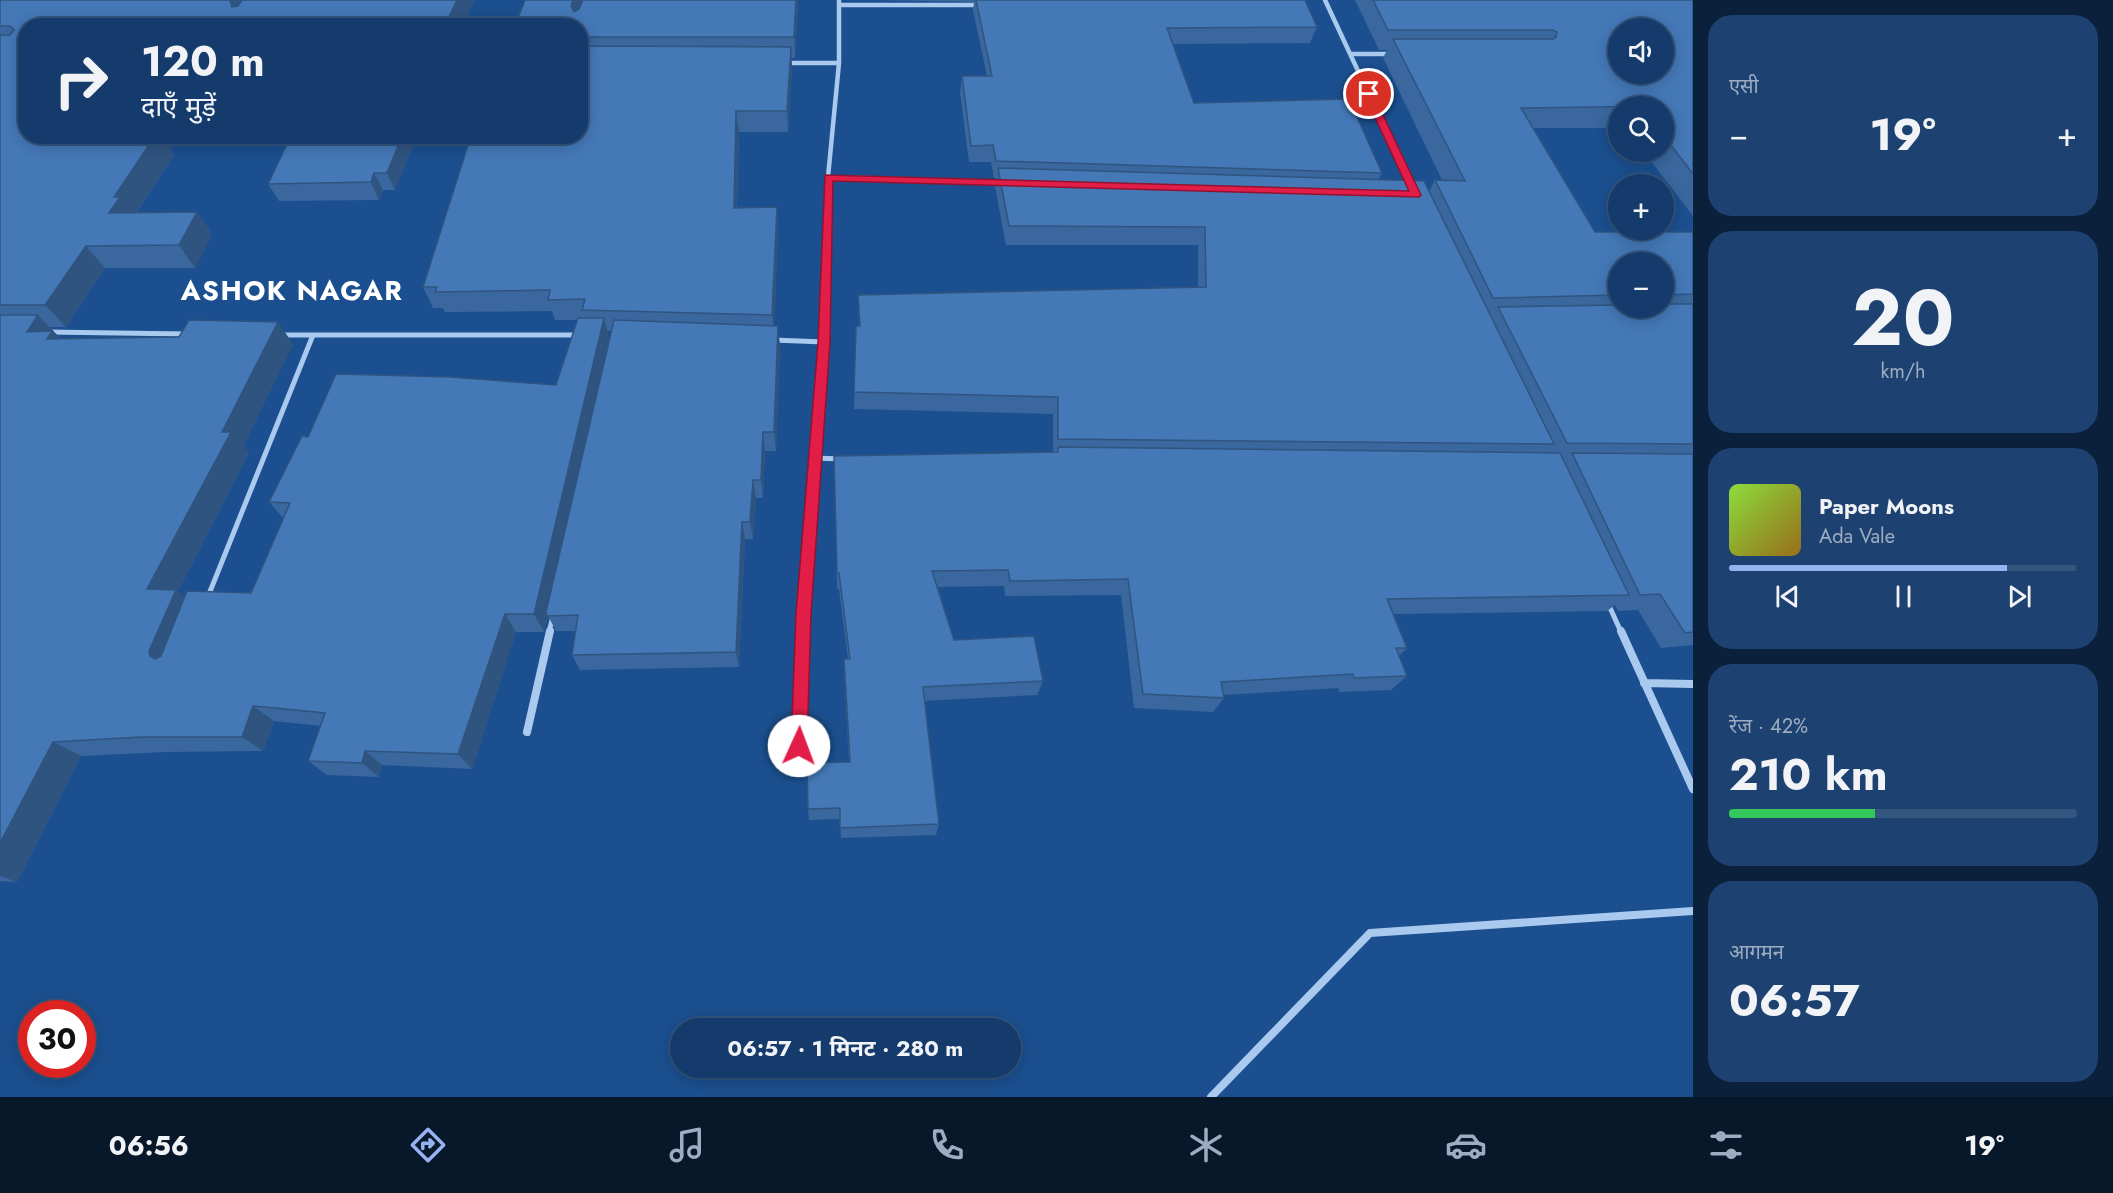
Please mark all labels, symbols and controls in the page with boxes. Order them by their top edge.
map controls [1608,18,1674,318]
button: sound [1608,18,1674,84]
text: 120 m [141,31,265,92]
icon: right [42,42,120,120]
pin [1343,68,1394,119]
text: एसी [1729,72,1759,101]
icon: arrive [1352,77,1385,110]
text: दाएँ मुड़ें [141,87,216,126]
button: search [1608,96,1674,162]
text: 19° [1869,102,1936,167]
text: − [1729,111,1748,158]
text: + [2057,111,2077,158]
button: + [1608,174,1674,240]
button: − [1608,252,1674,318]
text: 20 [1852,262,1954,374]
district label: ASHOK NAGAR [180,271,403,310]
text: km/h [1880,357,1926,386]
text: Paper Moons [1819,490,1954,522]
text: Ada Vale [1819,522,1895,551]
icon: previous [1771,580,1804,613]
icon: pause [1887,580,1920,613]
icon: next [2003,580,2036,613]
text: रेंज · 42% [1729,712,1808,741]
position arrow [767,714,831,778]
text: 210 km [1729,742,1888,807]
text: आगमन [1729,938,1784,967]
text: 06:57 [1729,968,1860,1033]
speed limit sign: 30 [18,1000,96,1078]
text: 06:57 · 1 मिनट · 280 m [728,1032,963,1064]
icon: directions [407,1124,449,1166]
icon: music [666,1124,708,1166]
icon: phone [926,1124,968,1166]
icon: climate [1185,1124,1227,1166]
icon: car [1445,1124,1487,1166]
icon: filters [1705,1124,1747,1166]
text: 06:56 [109,1126,189,1165]
text: 19° [1964,1126,2004,1165]

